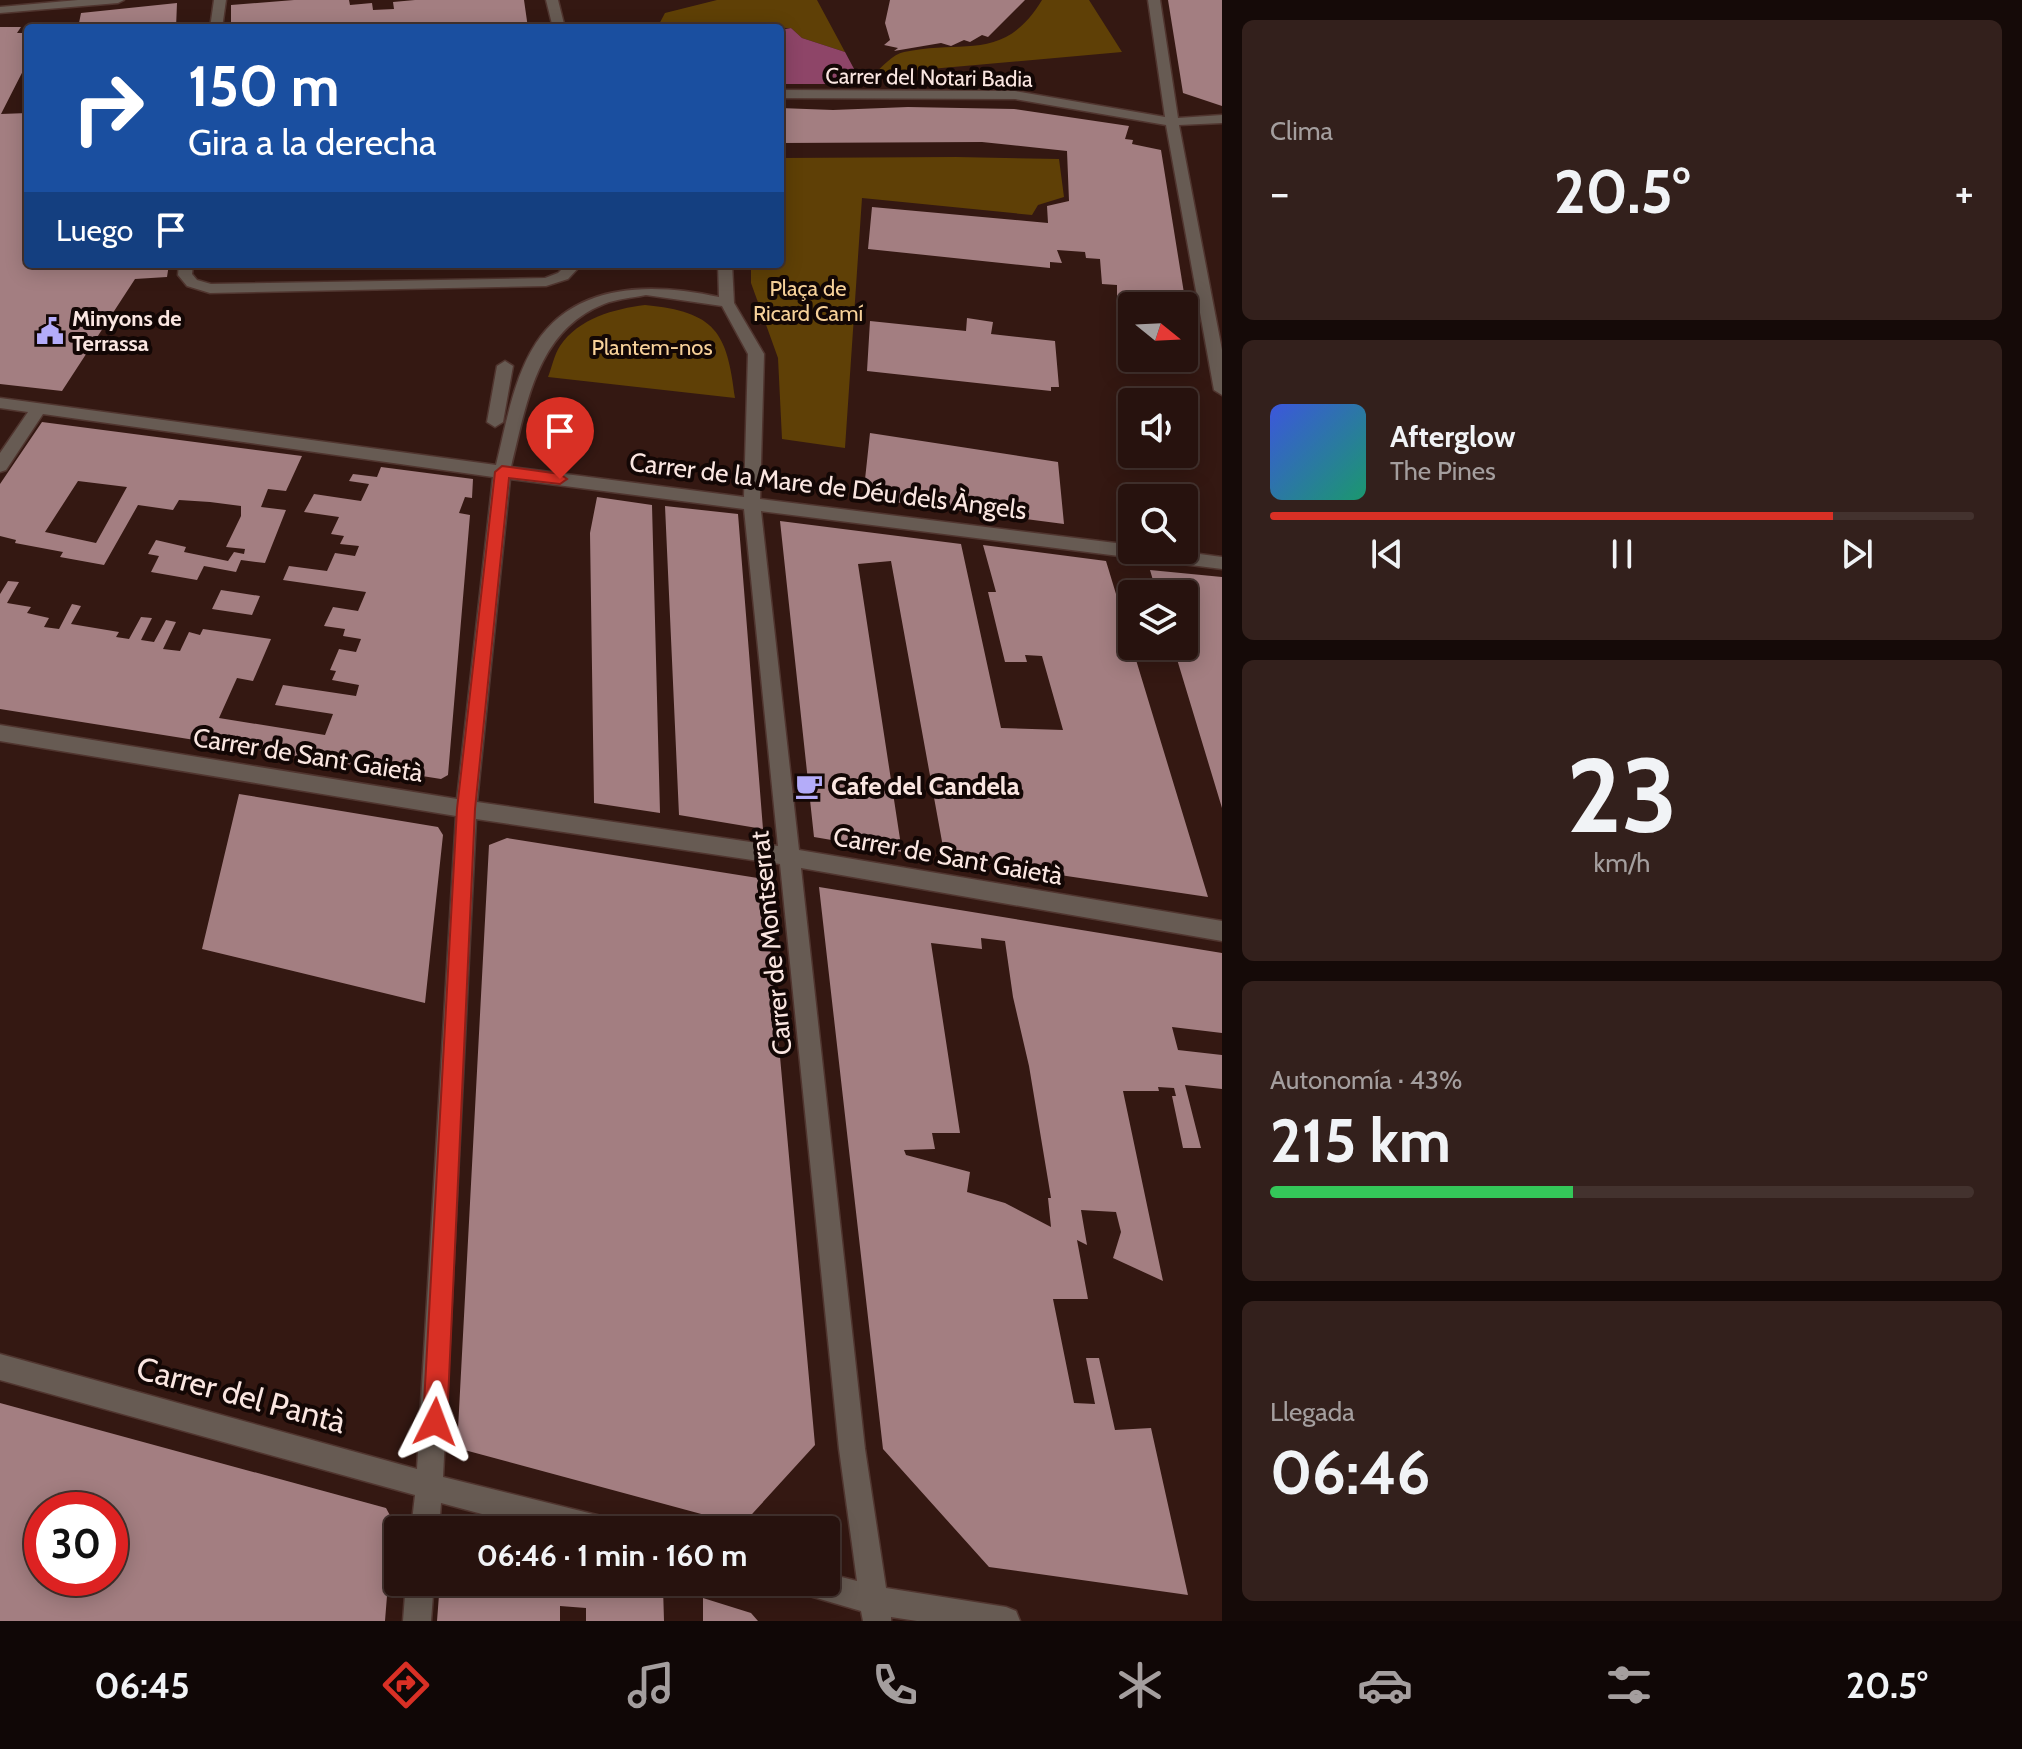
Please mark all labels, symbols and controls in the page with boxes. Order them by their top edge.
text: 150 m [188,52,340,120]
icon: right [56,56,160,160]
street label: Carrer del Notari Badia [825,62,1033,93]
text: Clima [1270,115,1333,147]
text: Gira a la derecha [188,120,436,164]
text: 20.5° [1554,155,1690,228]
text: − [1270,166,1289,219]
text: + [1955,166,1974,219]
icon: arrive [149,208,193,252]
text: Luego [56,212,133,249]
park label: Plaça de Ricard Camí [753,275,863,327]
north arrow [1118,292,1198,372]
map controls [1118,292,1198,660]
place label: Minyons de Terrassa [72,305,182,357]
public building icon: Minyons de Terrassa [35,316,65,346]
park label: Plantem-nos [591,334,713,361]
button: sound [1118,388,1198,468]
pin [526,397,594,479]
icon: arrive [538,409,582,453]
text: Afterglow [1390,418,1516,455]
street label: Carrer de la Mare de Déu dels Àngels [628,446,1029,526]
text: The Pines [1390,455,1496,487]
button: search [1118,484,1198,564]
icon: previous [1365,532,1409,576]
icon: pause [1600,532,1644,576]
icon: next [1835,532,1879,576]
button: layers [1118,580,1198,660]
street label: Carrer de Sant Gaietà [191,721,426,789]
text: 23 [1566,732,1678,858]
place label: Cafe del Candela [831,770,1020,802]
cafe icon: Cafe del Candela [794,771,824,801]
street label: Carrer de Sant Gaietà [831,820,1066,892]
street label: Carrer de Montserrat [743,829,799,1057]
text: km/h [1594,847,1650,879]
text: Autonomía · 43% [1270,1064,1462,1096]
text: 215 km [1270,1104,1451,1177]
street label: Carrer del Pantà [133,1348,350,1441]
position arrow [393,1380,477,1464]
text: Llegada [1270,1396,1355,1428]
text: 06:46 [1270,1436,1430,1509]
speed limit sign: 30 [24,1492,128,1596]
text: 06:46 · 1 min · 160 m [477,1537,747,1574]
icon: directions [378,1657,434,1713]
icon: music [623,1657,679,1713]
icon: phone [867,1657,923,1713]
icon: climate [1112,1657,1168,1713]
icon: car [1357,1657,1413,1713]
icon: filters [1601,1657,1657,1713]
text: 06:45 [94,1663,190,1707]
text: 20.5° [1846,1663,1928,1707]

